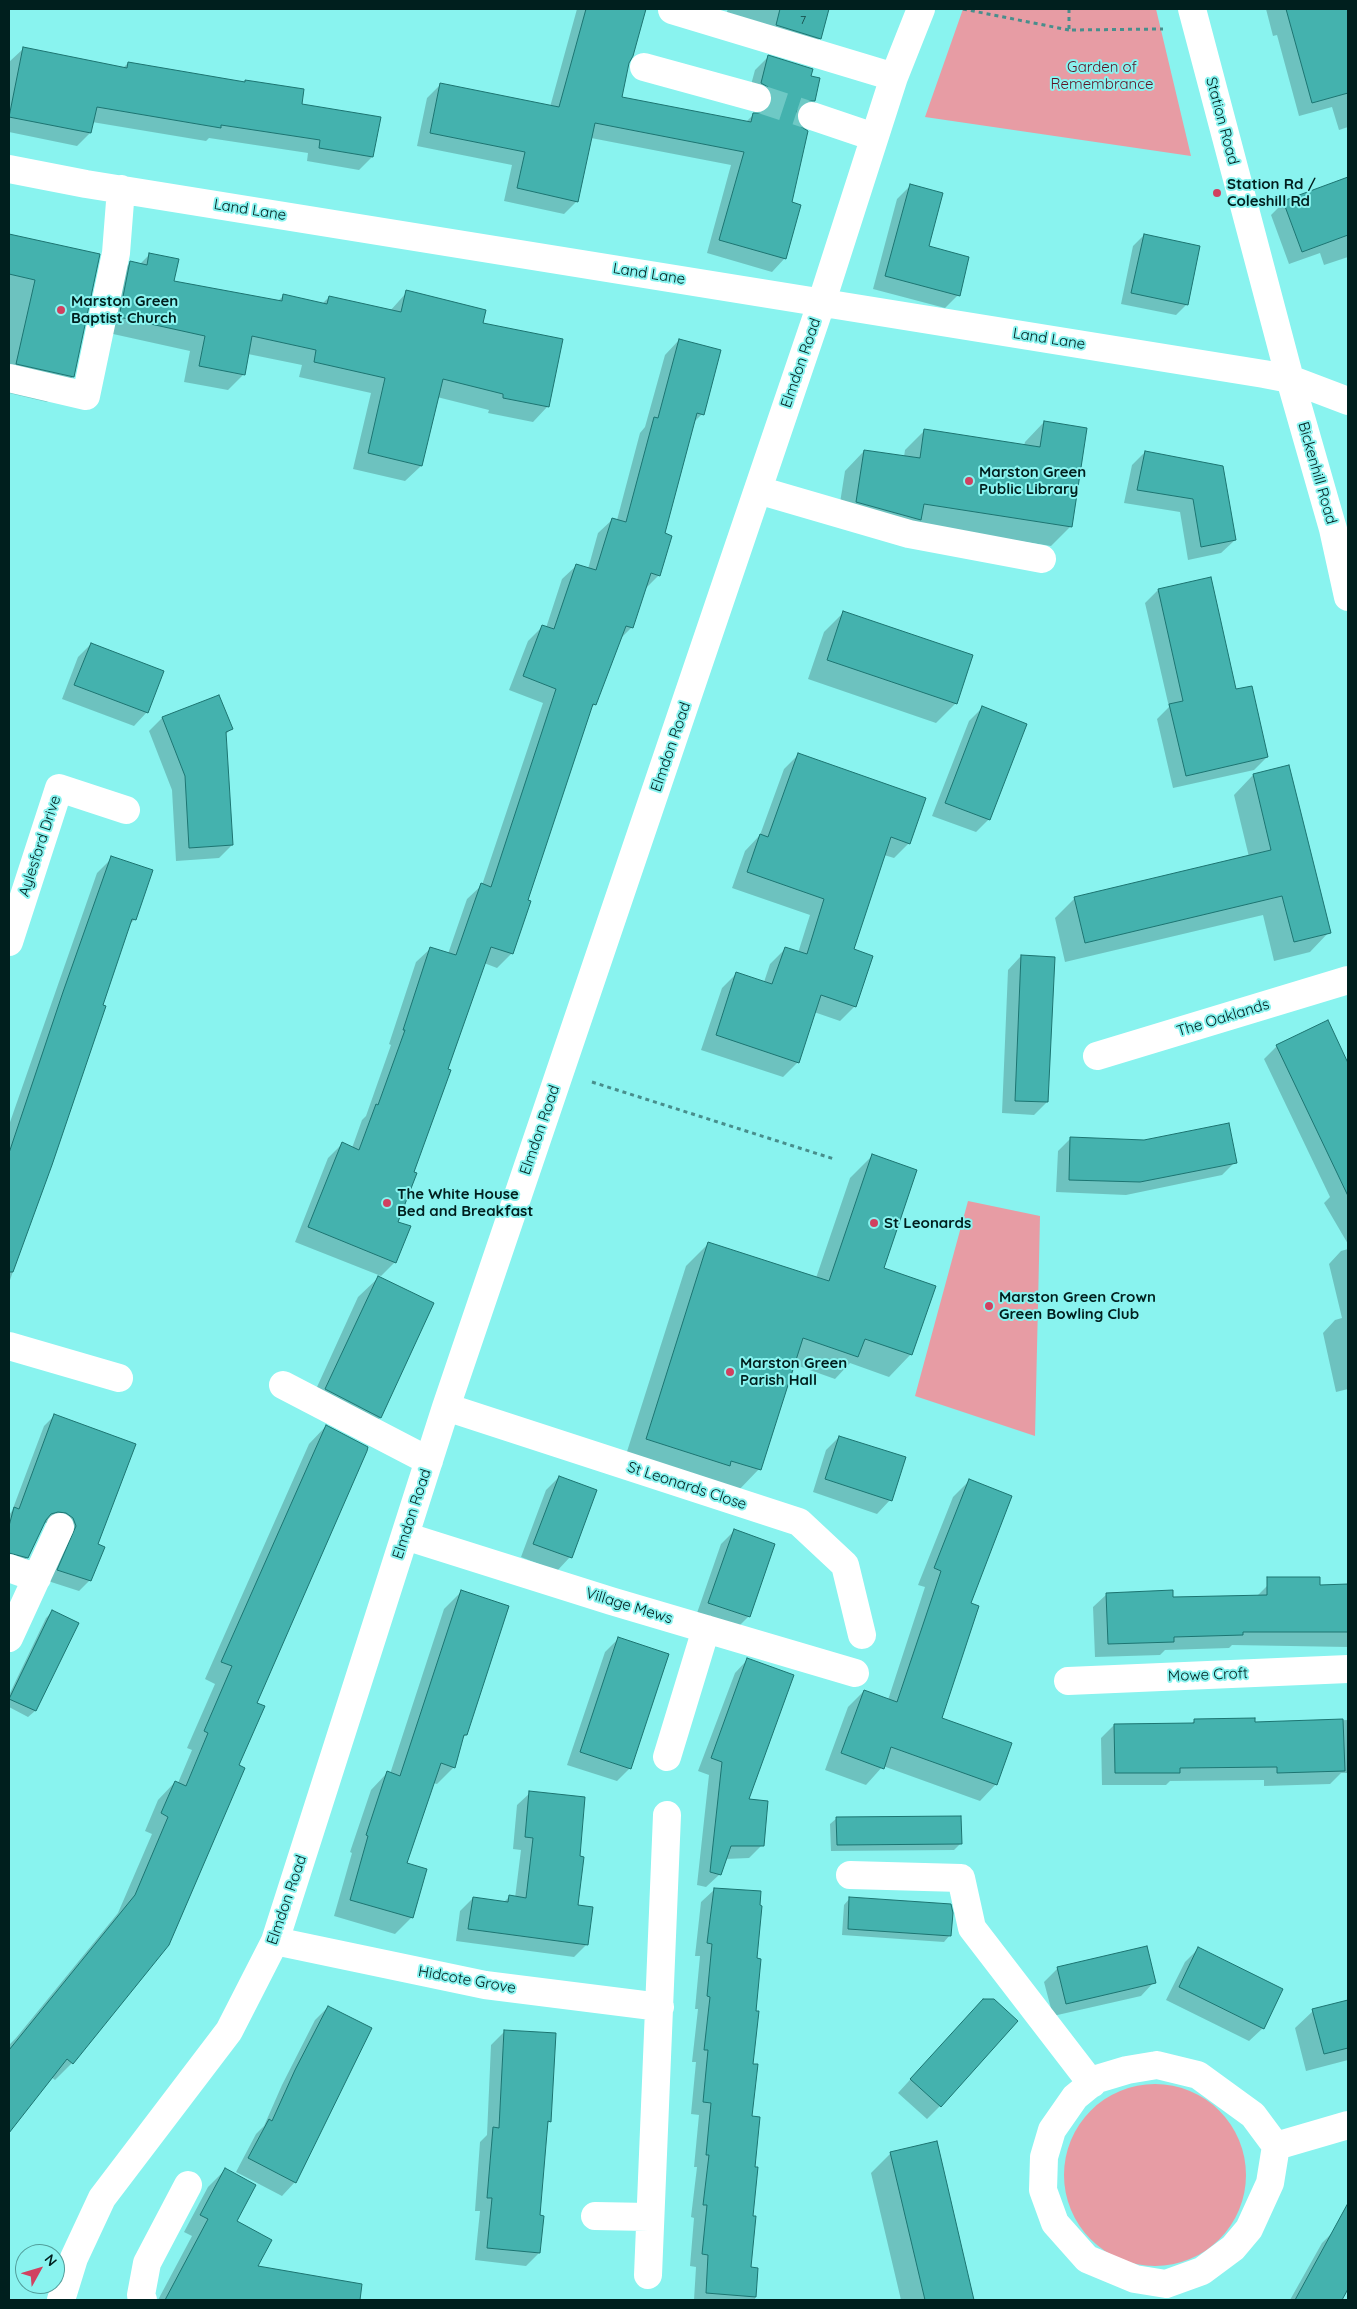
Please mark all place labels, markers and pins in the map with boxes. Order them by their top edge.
place label: Station Rd / Coleshill Rd [1227,175,1316,210]
marker: Station Rd / Coleshill Rd [1211,187,1223,199]
place label: Marston Green Baptist Church [71,292,178,327]
marker: Marston Green Baptist Church [55,304,67,316]
place label: Marston Green Public Library [979,463,1086,498]
marker: Marston Green Public Library [963,475,975,487]
place label: The White House Bed and Breakfast [397,1185,533,1220]
marker: The White House Bed and Breakfast [381,1197,393,1209]
place label: St Leonards [884,1214,971,1232]
marker: St Leonards [868,1217,880,1229]
place label: Marston Green Crown Green Bowling Club [999,1288,1156,1323]
marker: Marston Green Crown Green Bowling Club [983,1300,995,1312]
place label: Marston Green Parish Hall [740,1354,847,1389]
marker: Marston Green Parish Hall [724,1366,736,1378]

